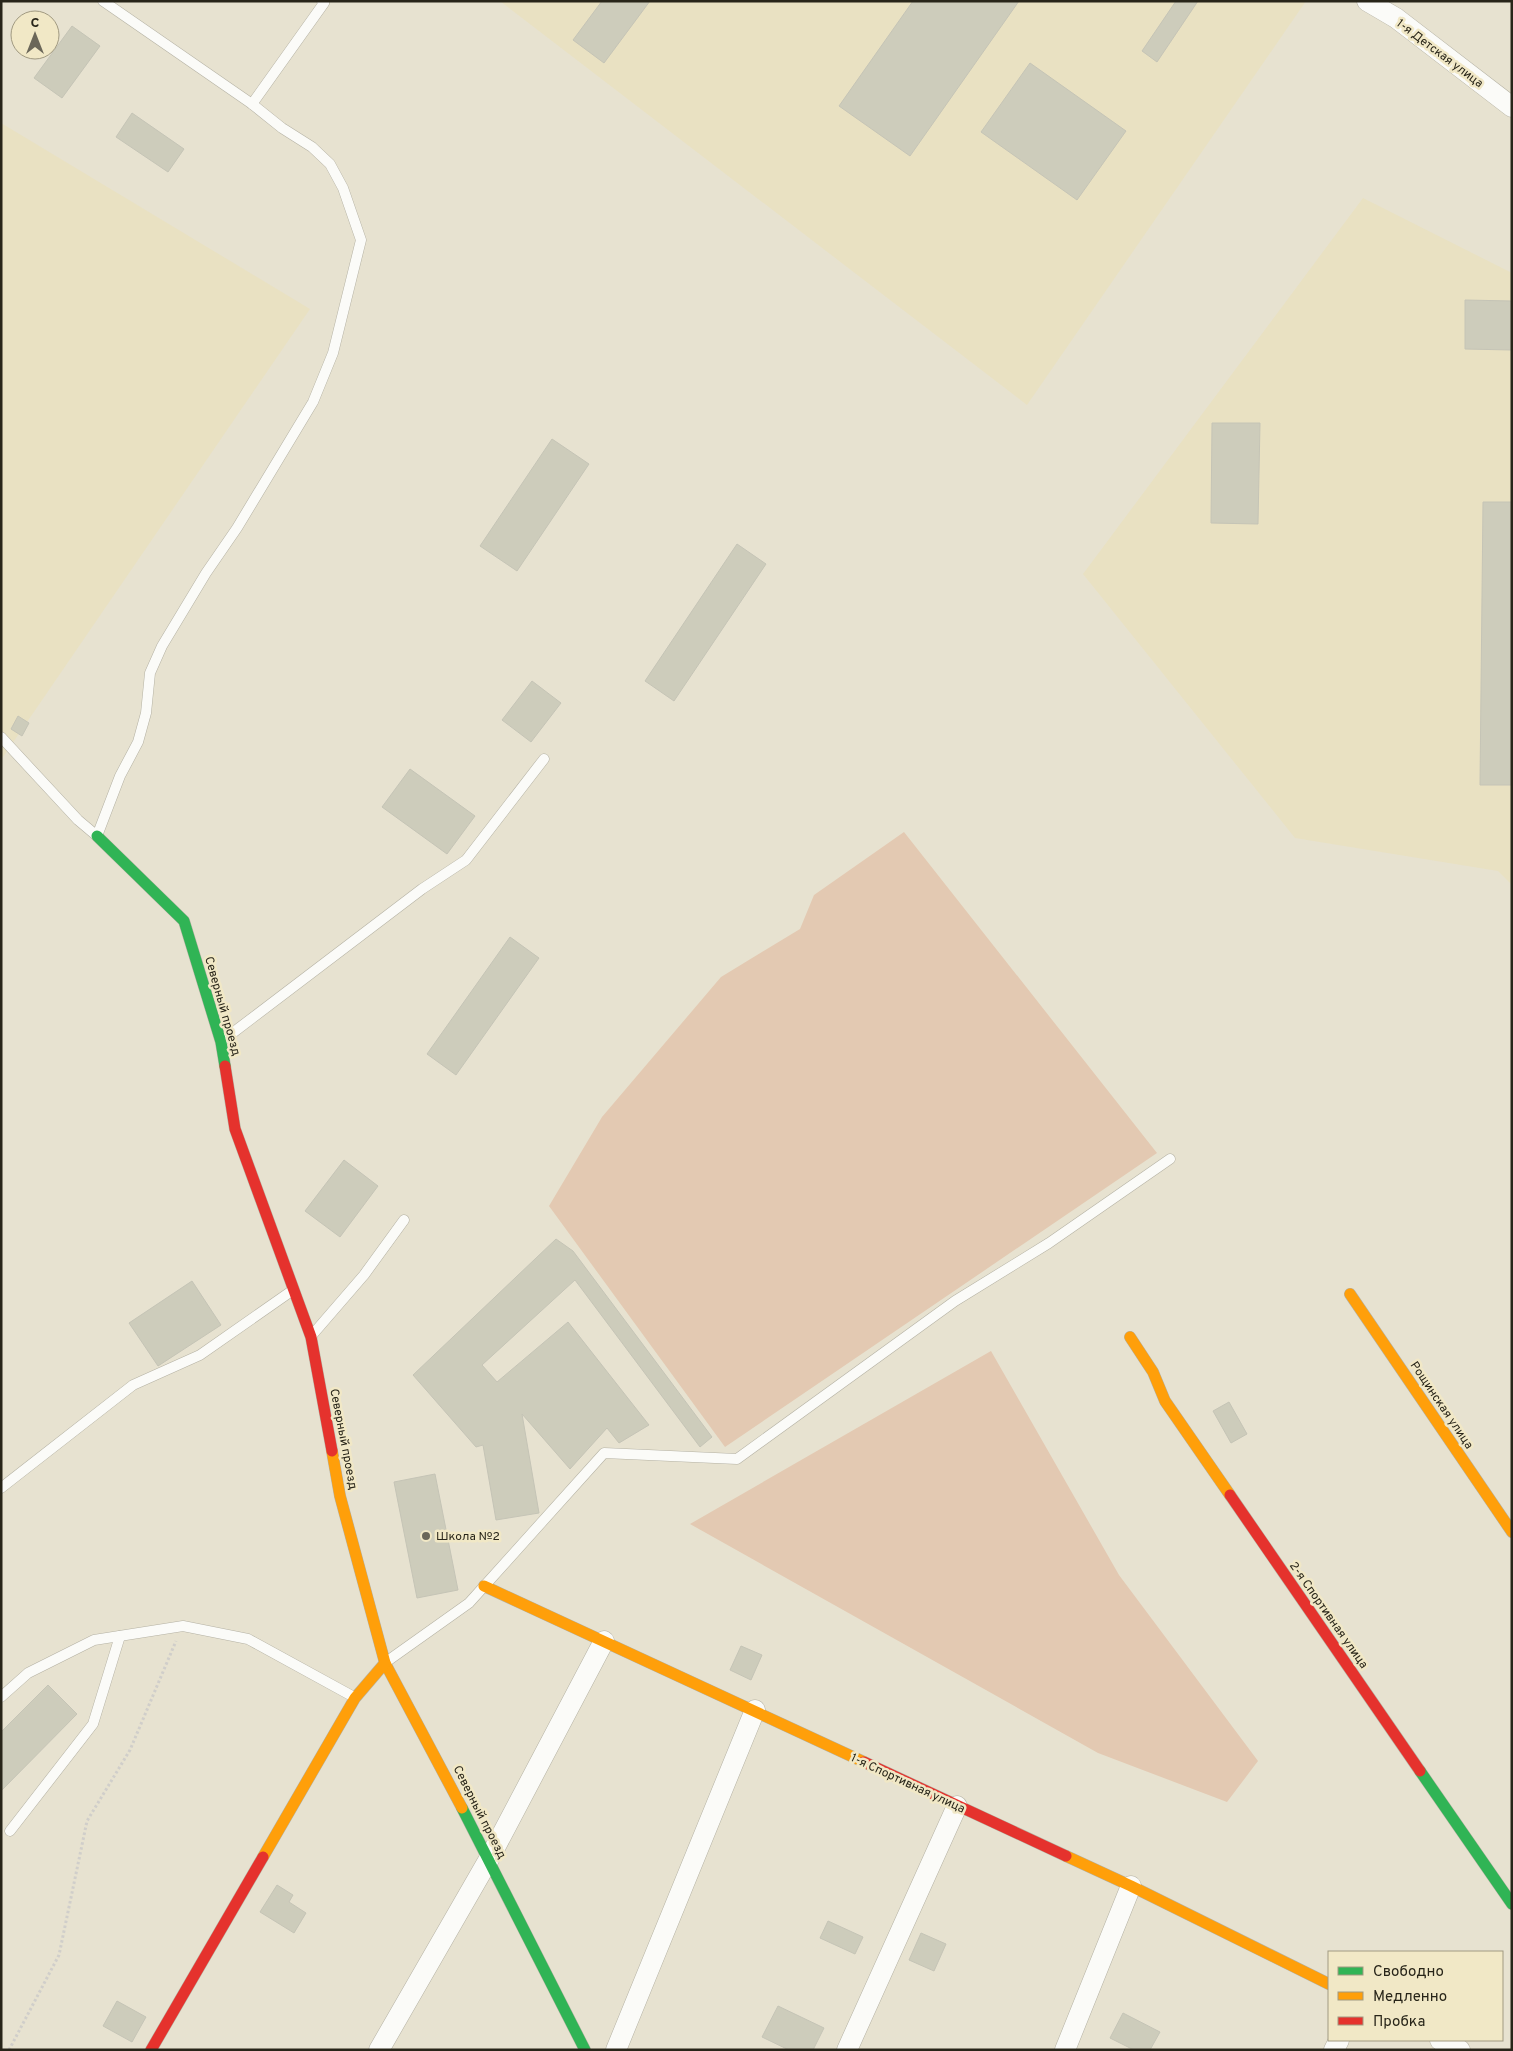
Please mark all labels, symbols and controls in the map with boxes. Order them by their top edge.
north arrow [10,10,60,60]
text: С [31,15,40,32]
street label: 1-я Детская улица [1393,16,1486,92]
street label: Северный проезд [200,955,244,1058]
street label: Рощинская улица [1406,1359,1476,1452]
street label: Северный проезд [325,1387,361,1491]
place label: Школа №2 [436,1529,500,1545]
marker: Школа №2 [420,1530,432,1542]
street label: 2-я Спортивная улица [1285,1559,1371,1672]
street label: 1-я Спортивная улица [848,1750,967,1817]
street label: Северный проезд [449,1763,510,1862]
legend [1328,1951,1503,2041]
text: Свободно [1373,1963,1444,1982]
text: Медленно [1373,1988,1447,2007]
text: Пробка [1373,2013,1425,2032]

